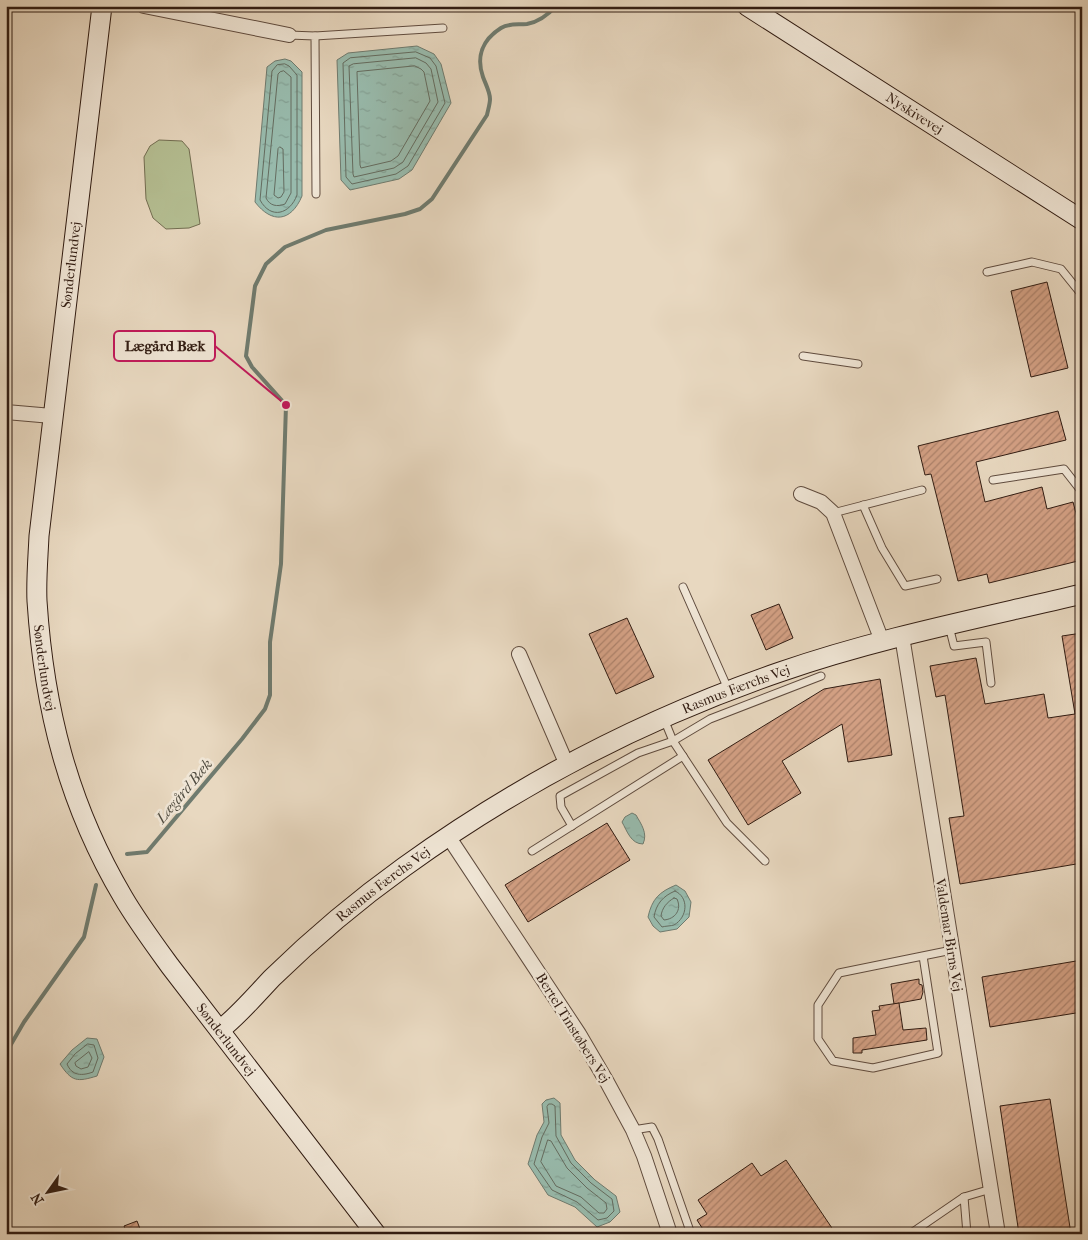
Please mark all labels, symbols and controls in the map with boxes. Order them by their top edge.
street label: Nyskivevej [883,89,947,138]
street label: Sønderlundvej [57,221,85,309]
callout: Lægård Bæk [114,331,215,361]
text: Lægård Bæk [125,337,207,355]
street label: Sønderlundvej [30,624,60,713]
street label: Rasmus Færchs Vej [679,661,792,717]
water label: Lægård Bæk [151,755,216,828]
street label: Rasmus Færchs Vej [332,843,433,925]
street label: Valdemar Birns Vej [931,876,966,993]
street label: Bertel Tinstøbers Vej [532,970,614,1086]
street label: Sønderlundvej [193,1000,260,1079]
north arrow [22,1168,72,1218]
text: N [27,1189,48,1208]

